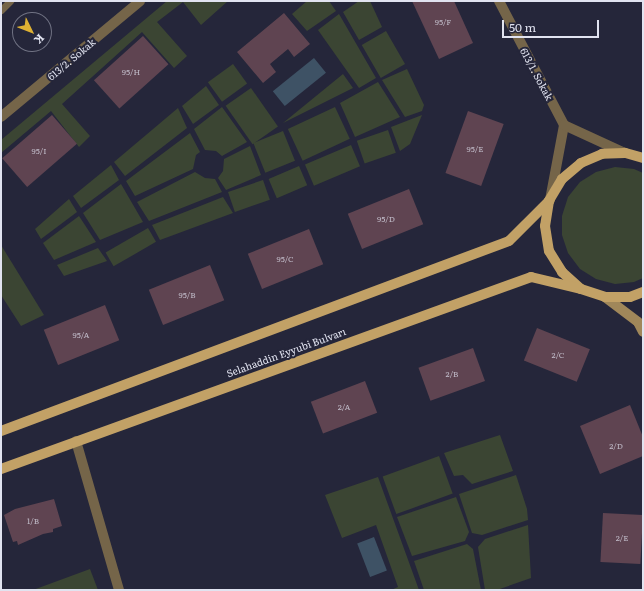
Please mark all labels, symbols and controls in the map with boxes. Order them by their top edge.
north arrow [12,12,52,52]
scale bar [504,12,601,38]
house number: 95/F [435,17,451,27]
text: 50 m [509,18,536,36]
text: K [31,31,49,48]
street label: 613/2. Sokak [45,36,97,82]
street label: 613/1. Sokak [518,46,556,102]
house number: 95/H [122,67,140,77]
house number: 95/E [467,144,483,154]
house number: 95/I [32,146,46,156]
house number: 95/D [377,214,395,224]
house number: 95/C [277,254,293,264]
house number: 95/B [179,290,195,300]
street label: Selahaddin Eyyubi Bulvarı [225,325,347,379]
house number: 95/A [73,330,89,340]
house number: 2/C [552,350,564,360]
house number: 2/B [446,369,458,379]
house number: 2/A [338,402,350,412]
house number: 2/D [609,441,623,451]
house number: 1/B [27,516,39,526]
house number: 2/E [616,533,628,543]

